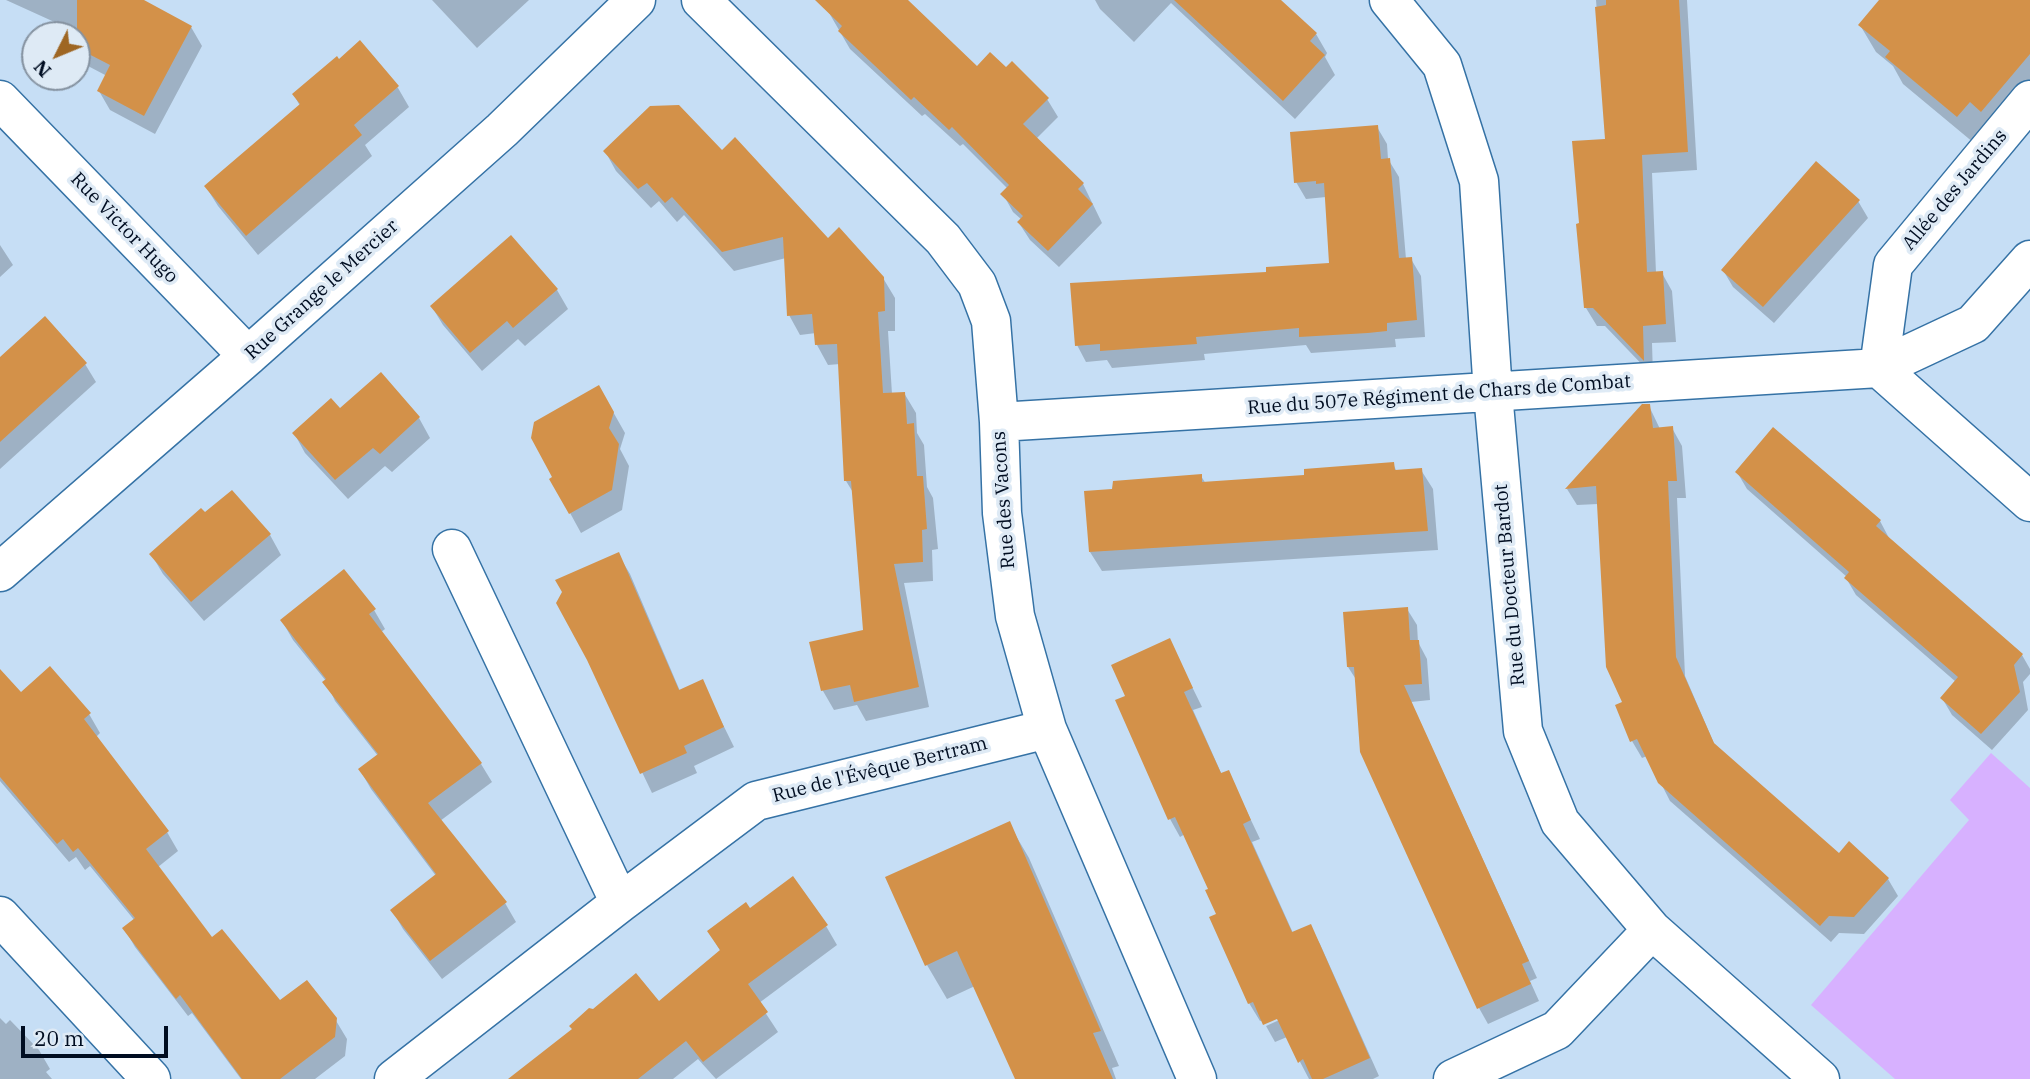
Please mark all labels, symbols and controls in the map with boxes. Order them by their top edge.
north arrow [21,21,91,91]
text: N [28,55,56,83]
street label: Allée des Jardins [1898,125,2012,255]
street label: Rue Victor Hugo [65,168,183,288]
street label: Rue Grange le Mercier [241,215,403,365]
street label: Rue du 507e Régiment de Chars de Combat [1246,370,1632,420]
street label: Rue des Vacons [988,430,1020,570]
street label: Rue du Docteur Bardot [1490,483,1530,687]
street label: Rue de l'Évêque Bertram [770,732,990,808]
scale bar [24,1012,172,1056]
text: 20 m [34,1024,84,1052]

